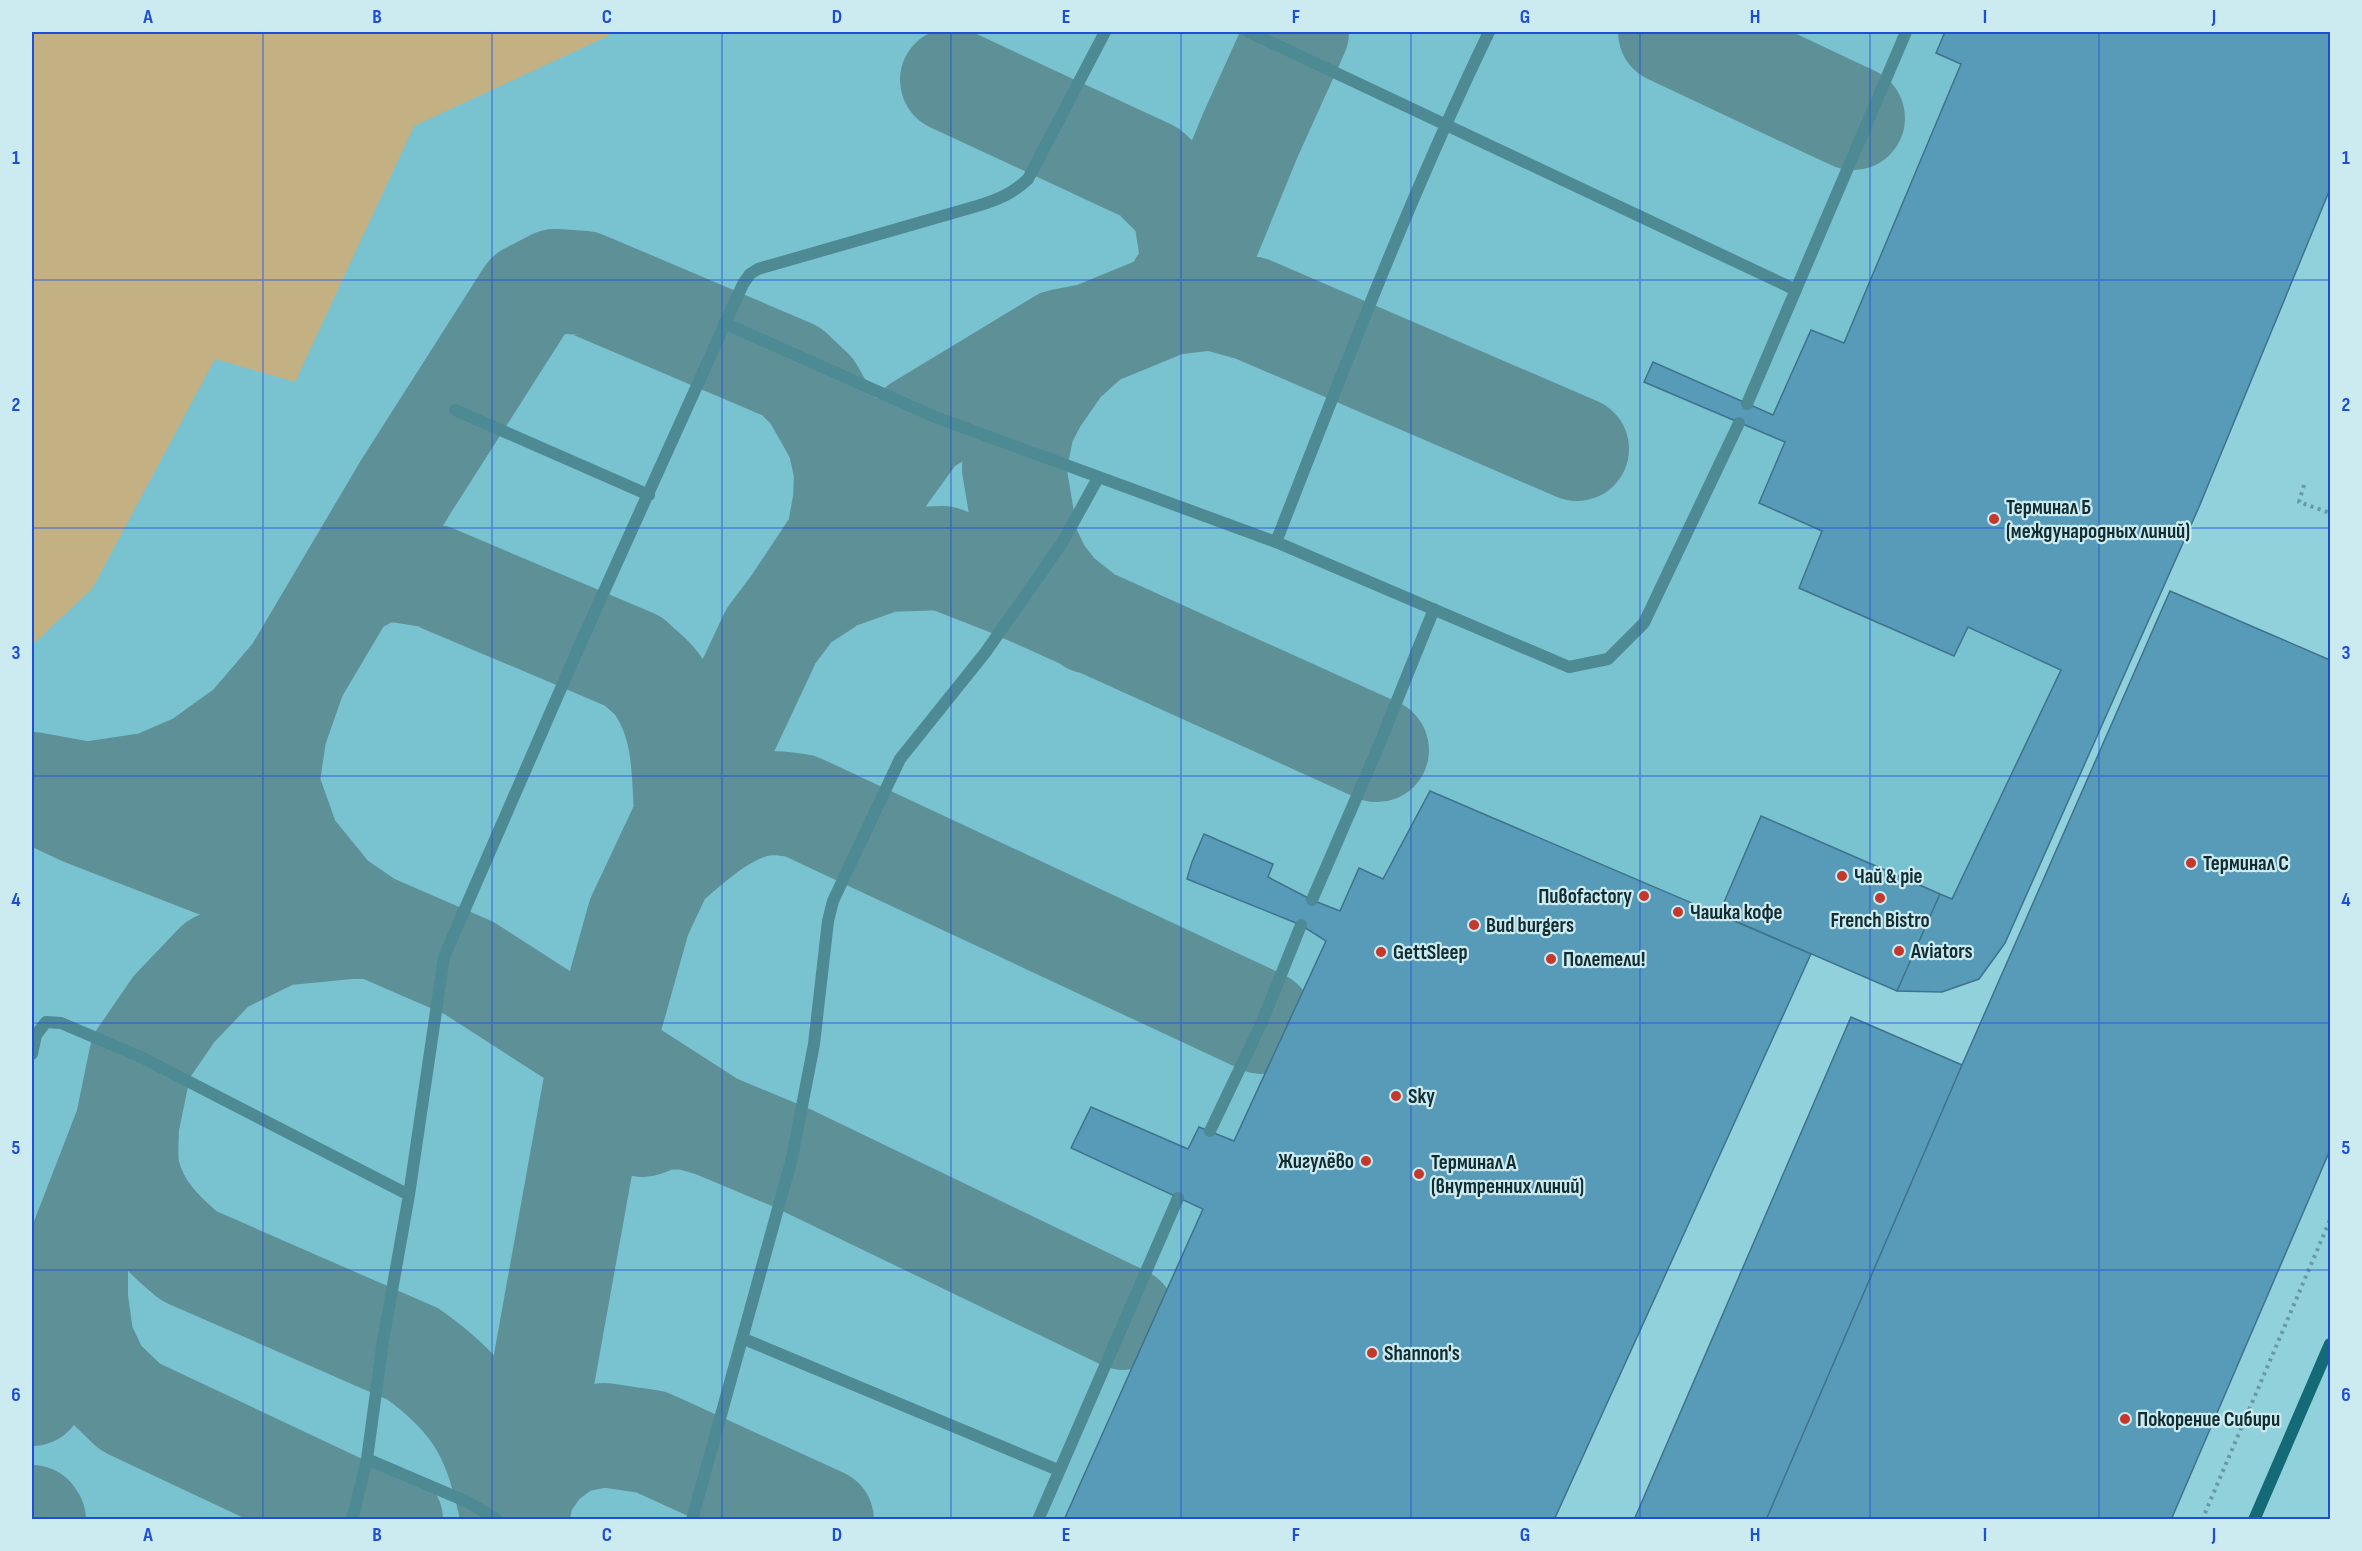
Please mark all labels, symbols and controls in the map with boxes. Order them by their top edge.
text: A [142,5,153,29]
text: B [372,5,382,29]
text: C [602,5,612,29]
text: D [832,5,842,29]
text: E [1062,5,1070,29]
text: F [1292,5,1300,29]
text: G [1520,5,1530,29]
text: H [1750,5,1760,29]
text: I [1983,5,1987,29]
text: J [2211,5,2216,29]
text: 1 [12,146,20,170]
text: 1 [2342,146,2350,170]
text: 2 [12,393,20,417]
text: 2 [2342,393,2350,417]
place label: Терминал Б (международных линий) [2006,495,2190,544]
marker: Терминал Б (международных линий) [1987,512,2001,526]
text: 3 [12,641,21,665]
text: 3 [2342,641,2351,665]
place label: Терминал С [2203,851,2289,876]
marker: Терминал С [2184,856,2198,870]
place label: Чай & pie [1854,864,1923,889]
marker: Чай & pie [1835,869,1849,883]
place label: Пивоfactory [1538,884,1632,909]
text: 4 [11,888,21,912]
text: 4 [2341,888,2351,912]
marker: Пивоfactory [1637,889,1651,903]
marker: French Bistro [1873,891,1887,905]
place label: Чашка кофе [1690,900,1783,925]
marker: Чашка кофе [1671,905,1685,919]
place label: French Bistro [1830,908,1930,933]
place label: Bud burgers [1486,913,1574,938]
marker: Bud burgers [1467,918,1481,932]
place label: Aviators [1910,939,1973,964]
place label: GettSleep [1393,940,1468,965]
marker: Aviators [1892,944,1906,958]
marker: GettSleep [1374,945,1388,959]
place label: Полетели! [1563,947,1645,972]
marker: Полетели! [1544,952,1558,966]
place label: Sky [1408,1084,1435,1109]
marker: Sky [1389,1089,1403,1103]
text: 5 [12,1136,21,1160]
text: 5 [2342,1136,2351,1160]
place label: Жигулёво [1278,1149,1354,1174]
place label: Терминал А (внутренних линий) [1431,1150,1584,1199]
marker: Жигулёво [1359,1154,1373,1168]
marker: Терминал А (внутренних линий) [1412,1167,1426,1181]
place label: Shannon's [1384,1341,1460,1366]
marker: Shannon's [1365,1346,1379,1360]
text: 6 [11,1383,21,1407]
text: 6 [2341,1383,2351,1407]
place label: Покорение Сибири [2137,1407,2280,1432]
marker: Покорение Сибири [2118,1412,2132,1426]
text: A [142,1523,153,1547]
text: B [372,1523,382,1547]
text: C [602,1523,612,1547]
text: D [832,1523,842,1547]
text: E [1062,1523,1070,1547]
text: F [1292,1523,1300,1547]
text: G [1520,1523,1530,1547]
text: H [1750,1523,1760,1547]
text: I [1983,1523,1987,1547]
text: J [2211,1523,2216,1547]

